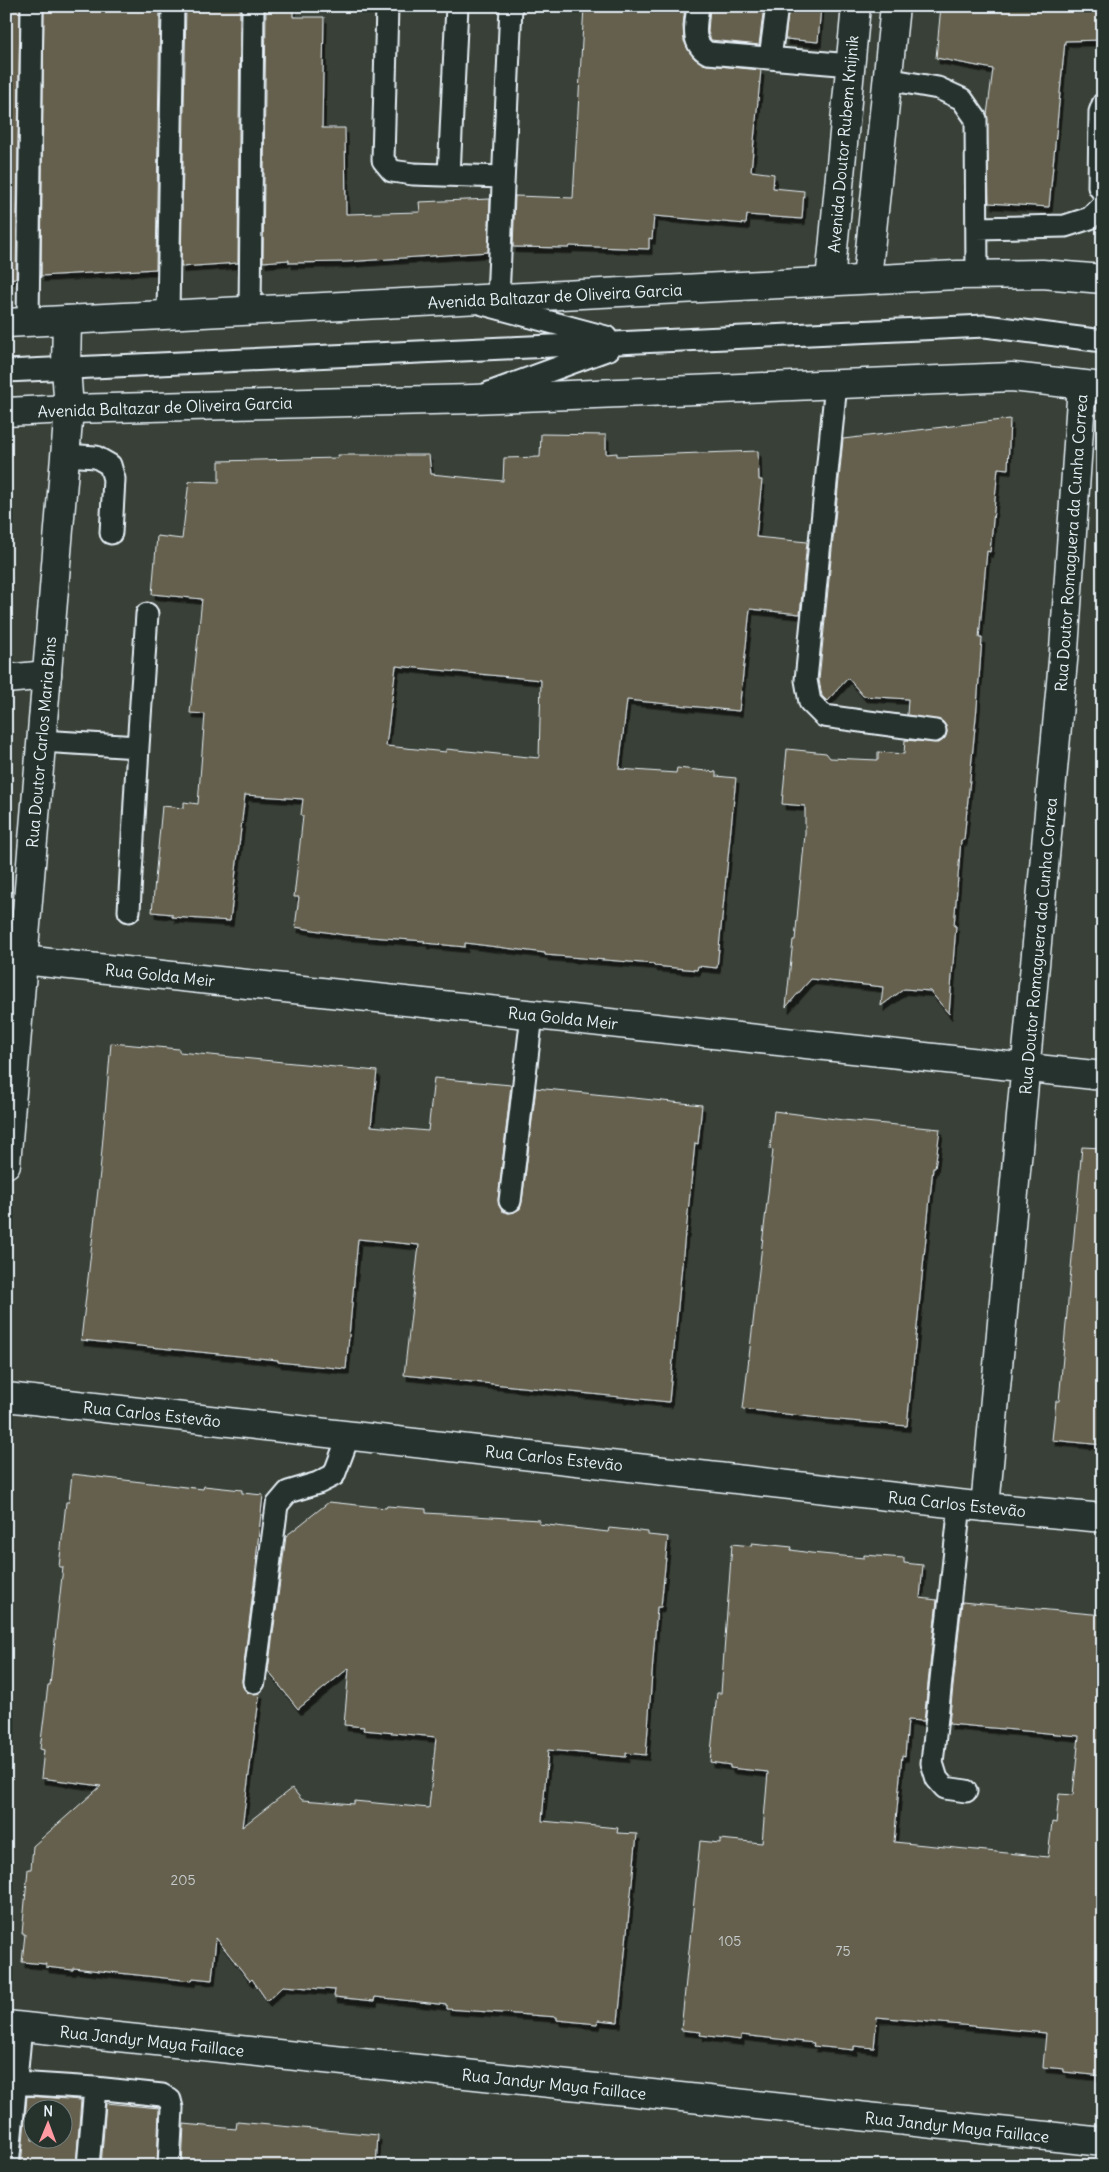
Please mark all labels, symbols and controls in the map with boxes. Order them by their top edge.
street label: Avenida Doutor Rubem Knijnik [824,34,862,254]
street label: Avenida Baltazar de Oliveira Garcia [427,279,683,313]
street label: Avenida Baltazar de Oliveira Garcia [37,393,293,421]
street label: Rua Doutor Romaguera da Cunha Correa [1051,394,1091,692]
street label: Rua Doutor Carlos Maria Bins [22,635,60,849]
street label: Rua Doutor Romaguera da Cunha Correa [1015,797,1061,1095]
street label: Rua Golda Meir [104,959,216,991]
street label: Rua Golda Meir [507,1002,619,1034]
street label: Rua Carlos Estevão [82,1397,222,1431]
street label: Rua Carlos Estevão [484,1441,624,1475]
street label: Rua Carlos Estevão [887,1487,1027,1521]
house number: 205 [171,1871,195,1889]
house number: 105 [719,1932,741,1950]
house number: 75 [836,1942,850,1960]
street label: Rua Jandyr Maya Faillace [59,2021,245,2061]
street label: Rua Jandyr Maya Faillace [461,2064,647,2104]
north arrow [22,2100,72,2150]
text: N [43,2102,53,2120]
street label: Rua Jandyr Maya Faillace [864,2107,1050,2147]

